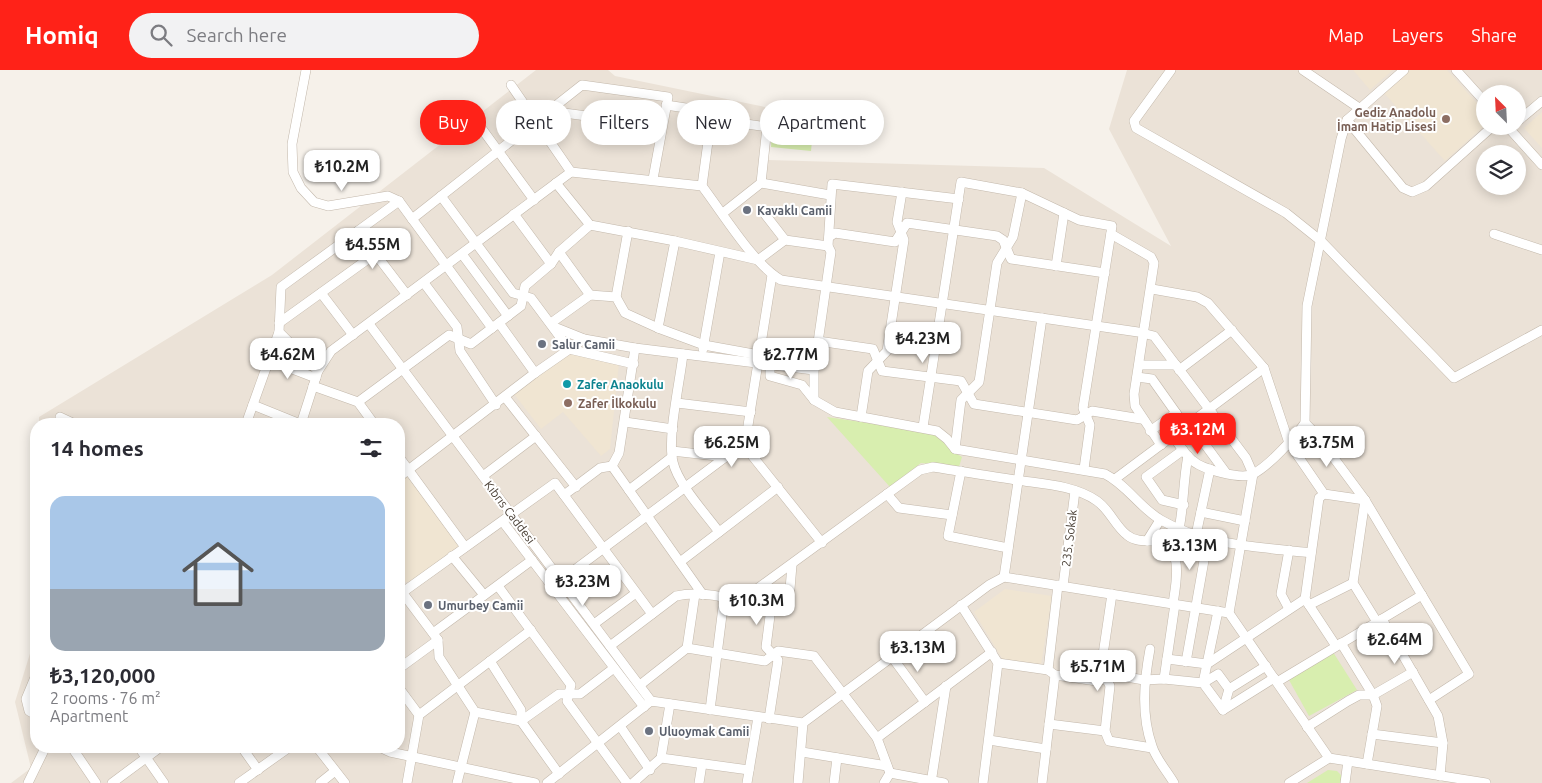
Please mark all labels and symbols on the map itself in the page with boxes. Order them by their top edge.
north arrow [1476,85,1526,135]
place label: Gediz Anadolu İmam Hatip Lisesi [1337,106,1436,133]
marker: Gediz Anadolu İmam Hatip Lisesi [1440,113,1452,125]
pin: ₺10.2M [301,150,383,192]
marker: Kavaklı Camii [741,204,753,216]
place label: Kavaklı Camii [757,204,832,217]
pin: ₺4.55M [332,228,414,270]
pin: ₺4.23M [882,322,964,364]
pin: ₺4.62M [247,338,329,380]
marker: Salur Camii [536,338,548,350]
place label: Salur Camii [552,338,615,351]
pin: ₺2.77M [750,338,832,380]
marker: Zafer Anaokulu [561,378,573,390]
place label: Zafer Anaokulu [577,378,664,391]
place label: Zafer İlkokulu [578,396,657,410]
marker: Zafer İlkokulu [562,397,574,409]
pin: ₺3.12M [1157,412,1239,455]
pin: ₺6.25M [691,426,773,468]
pin: ₺3.75M [1286,426,1368,468]
street label: Kıbrıs Caddesi [482,478,538,546]
street label: 235. Sokak [1059,509,1079,567]
pin: ₺3.13M [1149,528,1231,571]
pin: ₺3.23M [542,564,624,607]
pin: ₺10.3M [716,584,798,626]
marker: Umurbey Camii [422,599,434,611]
place label: Umurbey Camii [438,599,523,612]
pin: ₺2.64M [1354,622,1436,665]
pin: ₺3.13M [877,630,959,673]
pin: ₺5.71M [1057,650,1139,692]
marker: Uluoymak Camii [643,725,655,737]
place label: Uluoymak Camii [659,725,749,738]

